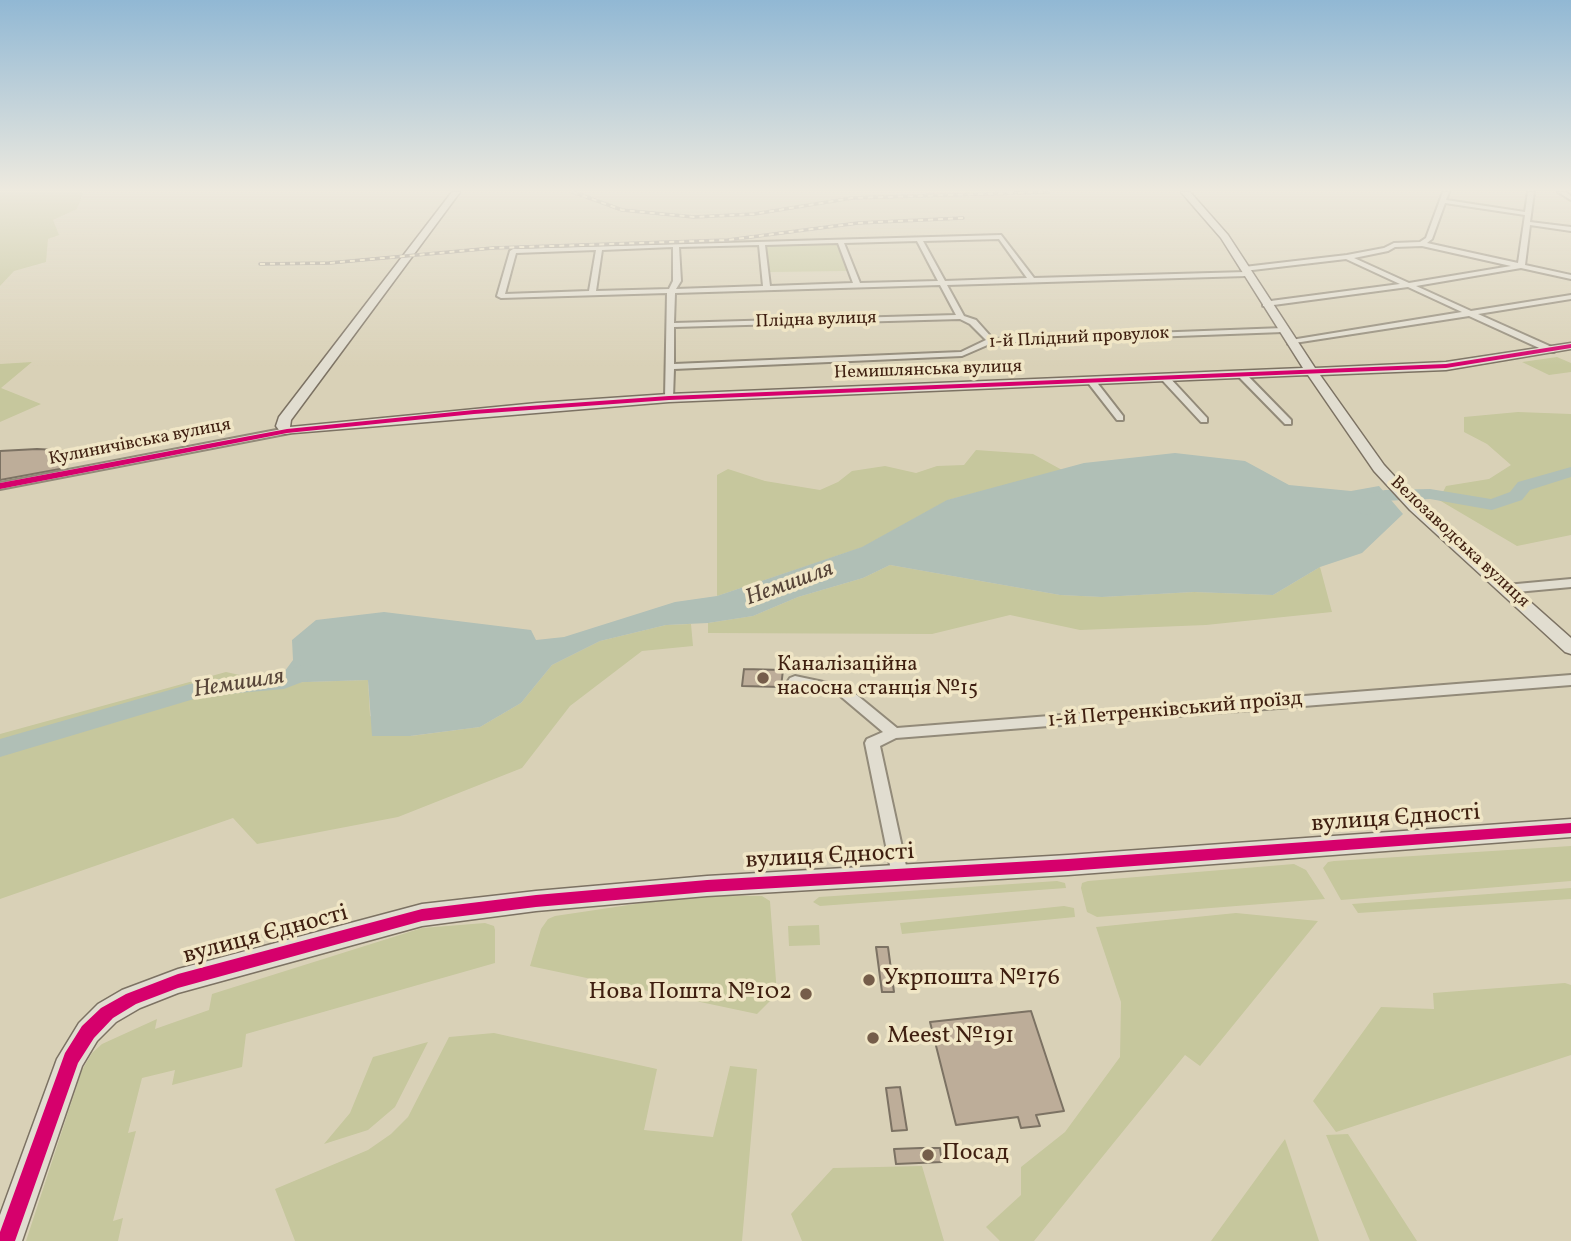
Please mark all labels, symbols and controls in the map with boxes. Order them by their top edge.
street label: Плідна вулиця [755,308,877,334]
street label: 1-й Плідний провулок [988,323,1170,355]
street label: Немишлянська вулиця [833,357,1023,385]
street label: Кулиничівська вулиця [47,415,233,471]
street label: Велозаводська вулиця [1385,473,1533,613]
water label: Немишля [742,556,838,614]
place label: Каналізаційна насосна станція №15 [777,653,978,703]
water label: Немишля [192,664,286,706]
marker: Каналізаційна насосна станція №15 [755,670,771,686]
street label: 1-й Петренківський проїзд [1047,687,1303,735]
street label: вулиця Єдності [1311,800,1481,840]
street label: вулиця Єдності [745,839,915,877]
street label: вулиця Єдності [180,900,352,972]
place label: Укрпошта №176 [883,966,1060,994]
marker: Укрпошта №176 [861,972,877,988]
place label: Нова Пошта №102 [588,980,792,1008]
marker: Нова Пошта №102 [798,986,814,1002]
place label: Meest №191 [887,1024,1014,1052]
marker: Meest №191 [865,1030,881,1046]
place label: Посад [942,1141,1009,1169]
marker: Посад [920,1147,936,1163]

